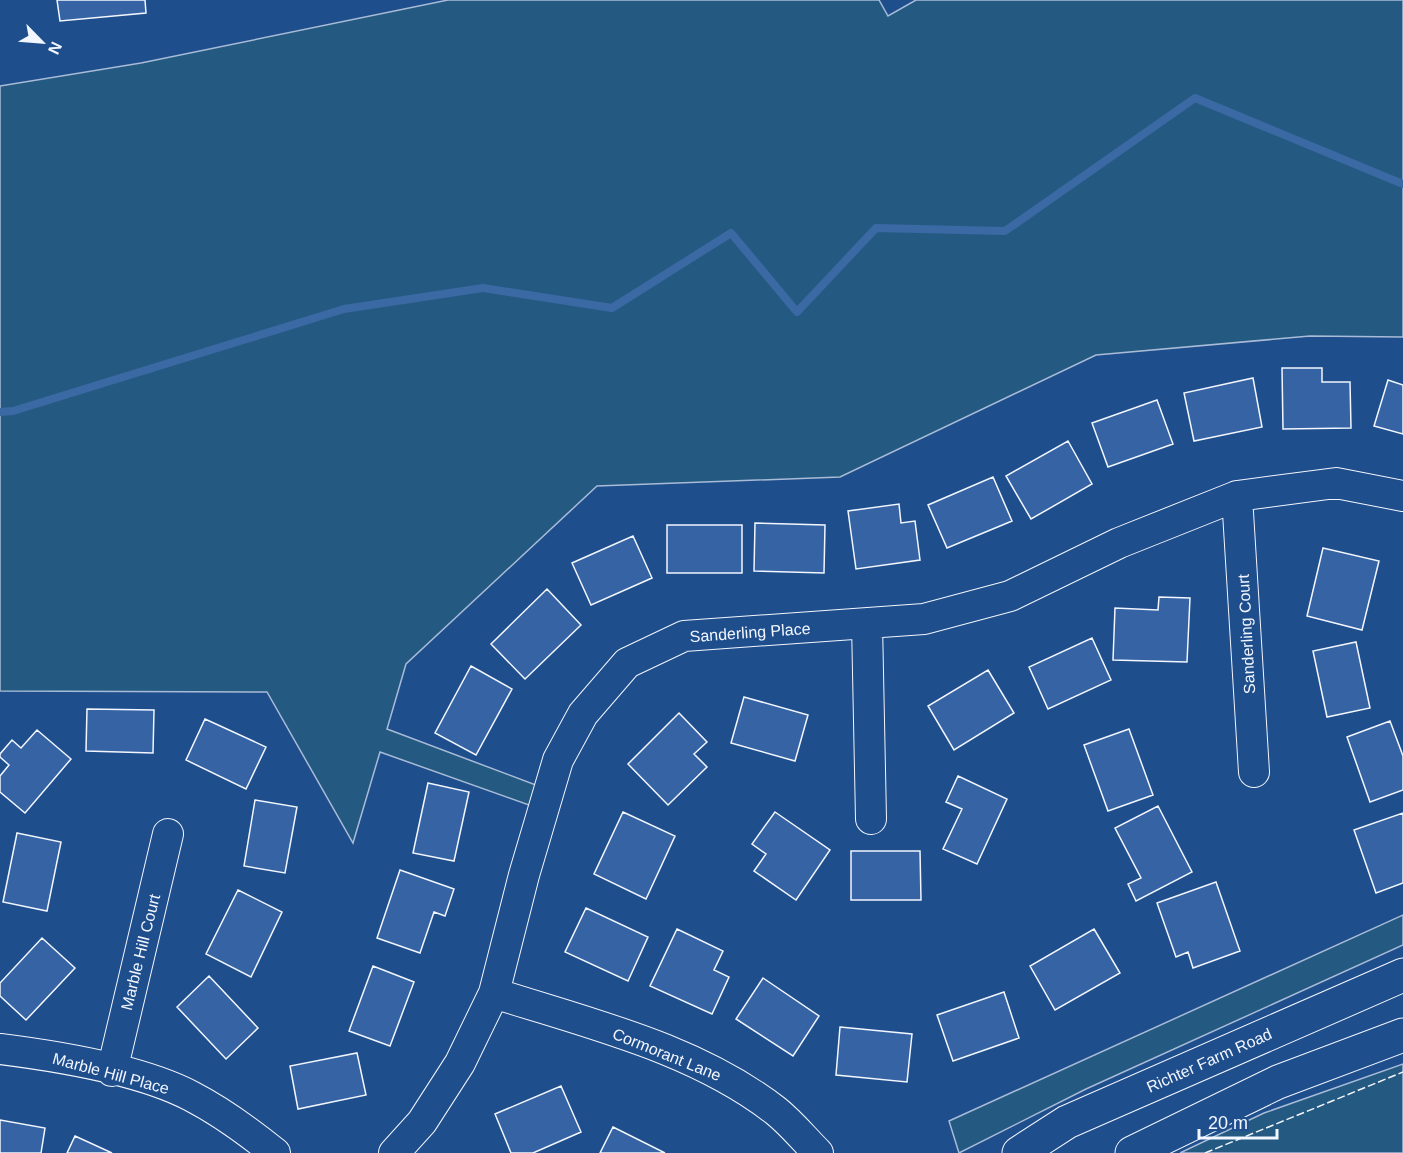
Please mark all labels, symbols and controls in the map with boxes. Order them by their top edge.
north arrow [12,12,72,72]
text: N [45,39,65,57]
street label: Sanderling Court [1235,573,1258,694]
street label: Sanderling Place [689,620,811,645]
street label: Marble Hill Court [118,892,163,1012]
street label: Cormorant Lane [610,1025,724,1084]
street label: Richter Farm Road [1144,1025,1274,1096]
street label: Marble Hill Place [51,1050,171,1097]
scale bar [1199,1102,1277,1140]
text: 20 m [1208,1113,1248,1133]

